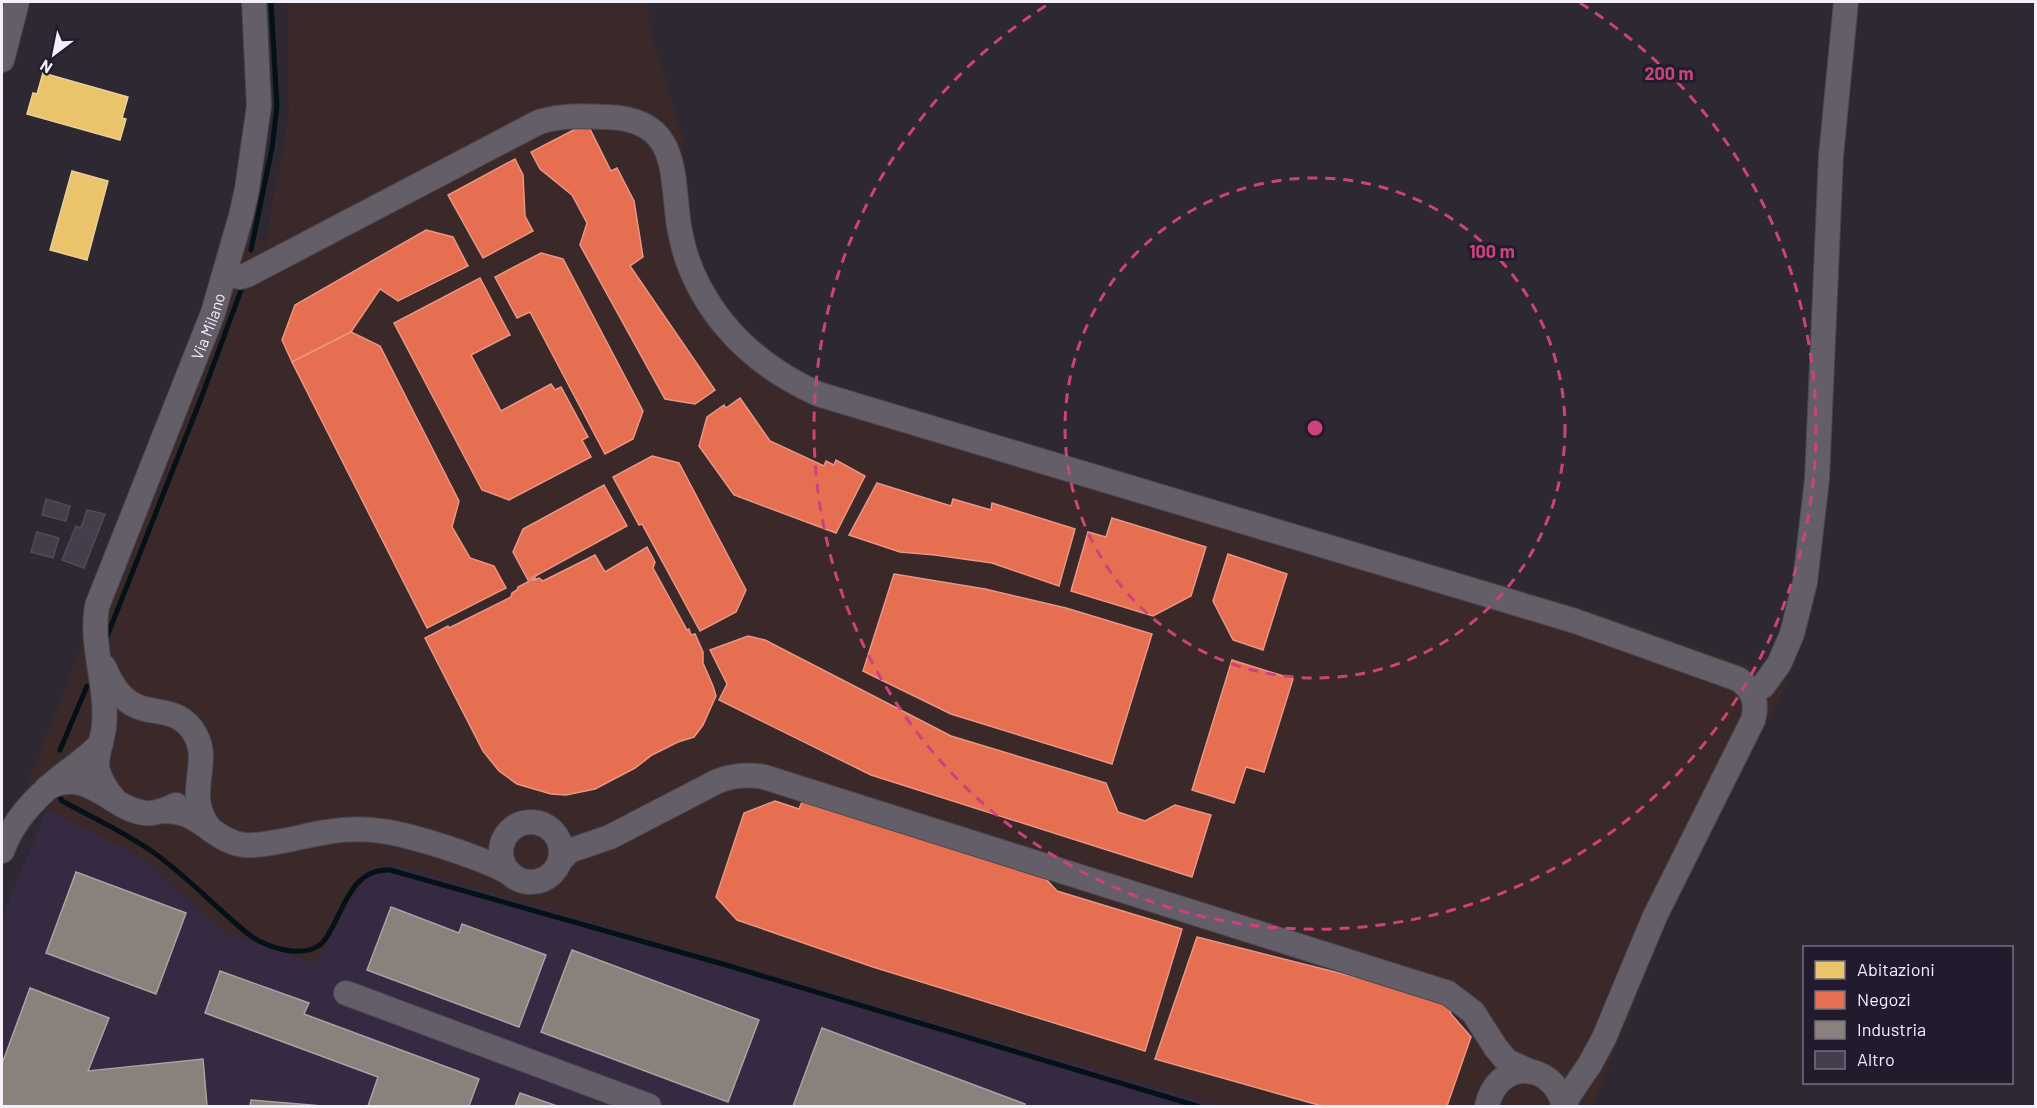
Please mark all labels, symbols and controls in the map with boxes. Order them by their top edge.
north arrow [24,24,84,84]
text: N [36,56,55,78]
text: 200 m [1644,62,1694,84]
text: 100 m [1469,240,1515,262]
street label: Via Milano [186,290,228,362]
centre of rings [1305,418,1325,438]
legend [1803,946,2013,1084]
text: Abitazioni [1857,958,1935,980]
text: Negozi [1857,988,1911,1010]
text: Industria [1857,1018,1926,1040]
text: Altro [1857,1048,1895,1070]

